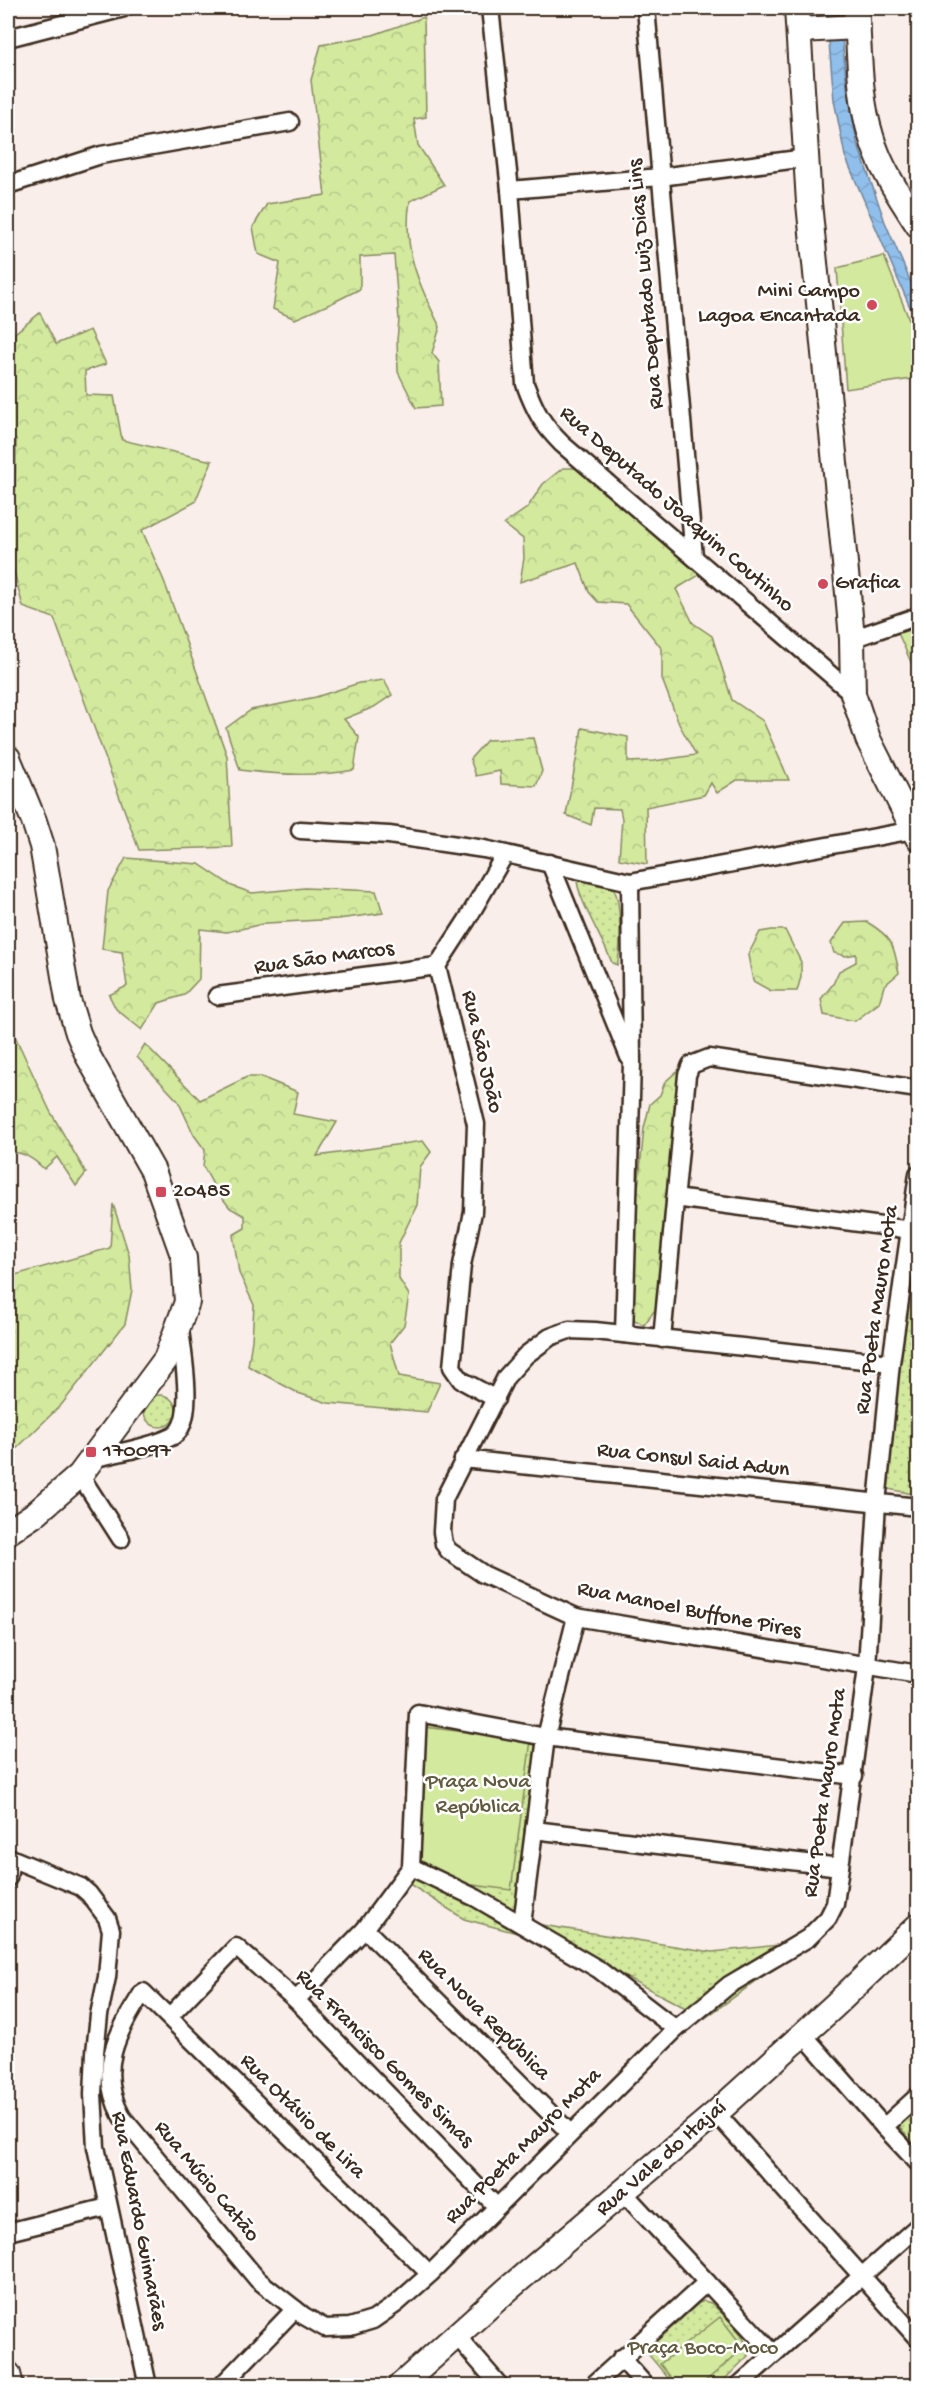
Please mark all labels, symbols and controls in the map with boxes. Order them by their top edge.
street label: Rua Deputado Luiz Dias Lins [623,157,671,410]
place label: Mini Campo Lagoa Encantada [698,279,861,330]
marker: Mini Campo Lagoa Encantada [865,298,879,312]
street label: Rua Deputado Joaquim Coutinho [553,401,799,619]
place label: Grafica [835,571,901,597]
marker: Grafica [816,577,830,591]
street label: Rua São Marcos [253,936,396,982]
street label: Rua São João [454,988,508,1116]
place label: 20485 [173,1179,230,1205]
marker: 20485 [154,1185,168,1199]
street label: Rua Poeta Mauro Mota [850,1203,906,1416]
street label: Rua Consul Said Adun [595,1438,791,1484]
place label: 170097 [102,1439,171,1465]
marker: 170097 [84,1445,98,1459]
street label: Rua Manoel Buffone Pires [575,1577,804,1646]
street label: Rua Poeta Mauro Mota [798,1686,854,1899]
park label: Praça Nova República [425,1770,531,1821]
street label: Rua Nova República [411,1943,555,2087]
street label: Rua Francisco Gomes Simas [289,1964,479,2154]
street label: Rua Otávio de Lira [234,2049,371,2186]
street label: Rua Poeta Mauro Mota [440,2063,608,2231]
street label: Rua Vale do Itajaí [591,2094,734,2223]
street label: Rua Eduardo Guimarães [104,2110,172,2333]
street label: Rua Múcio Catão [148,2116,264,2248]
park label: Praça Boco-Moco [626,2336,779,2362]

